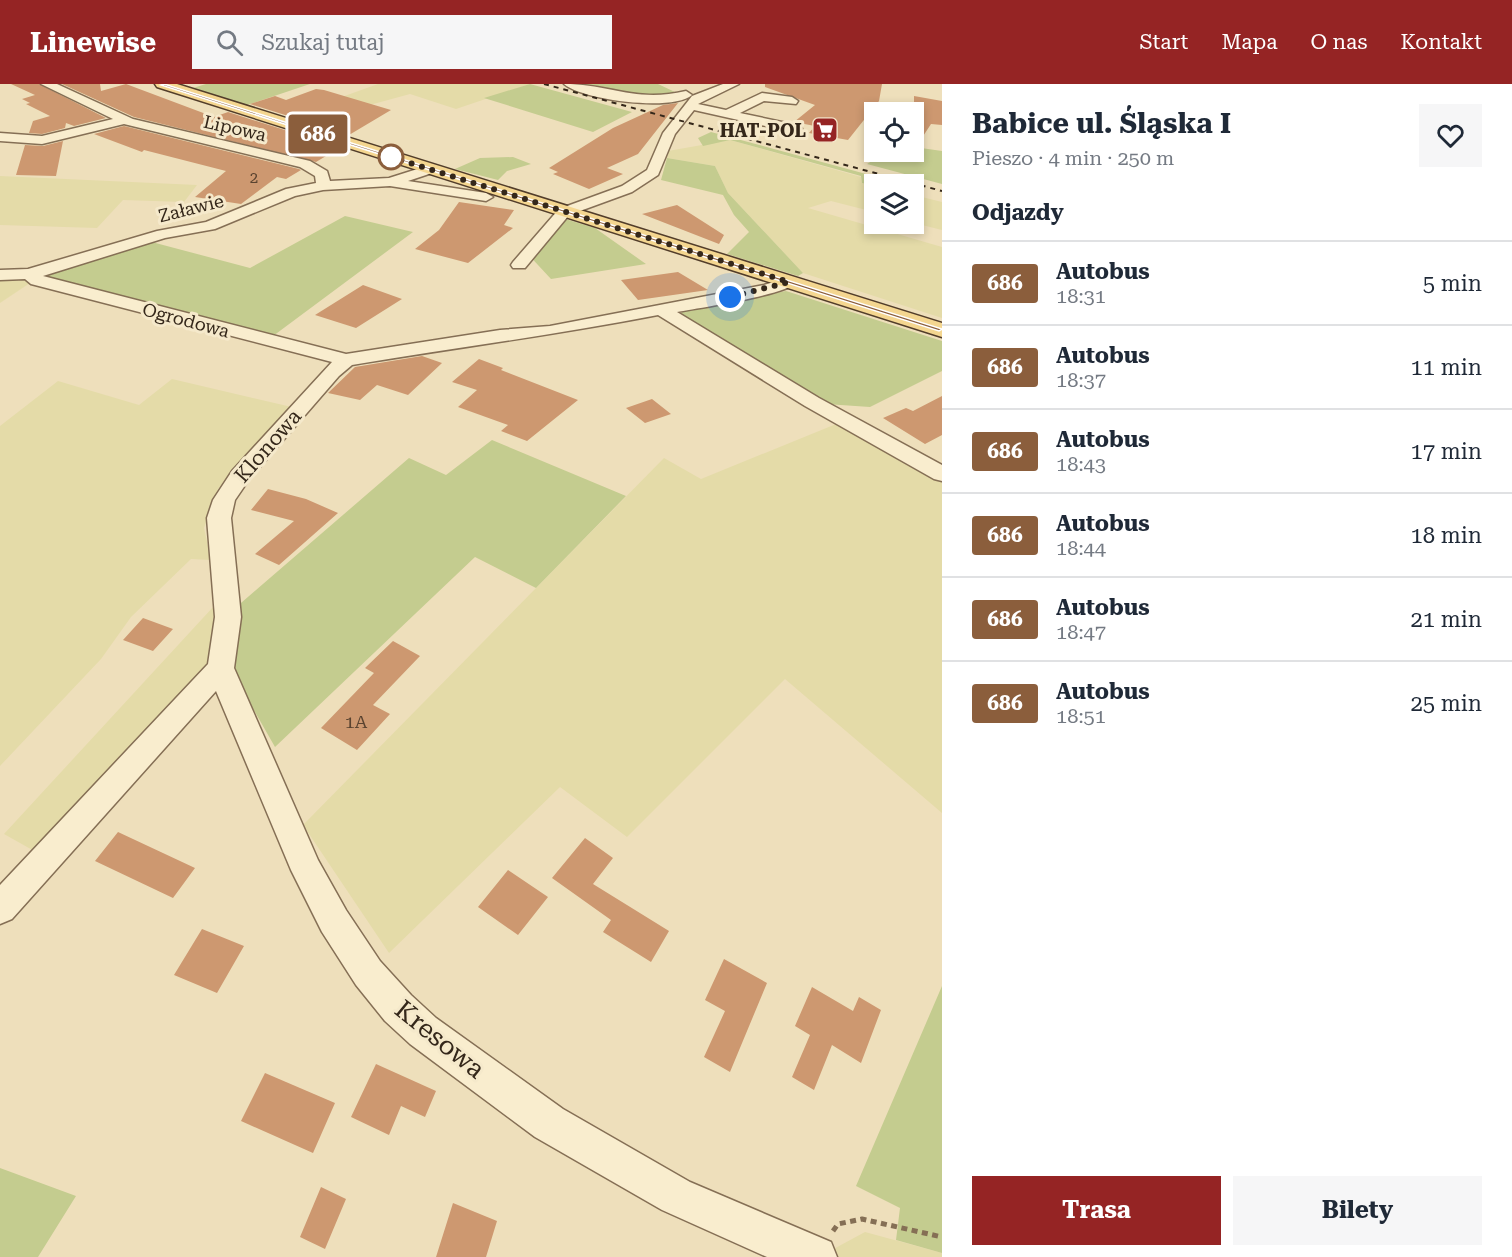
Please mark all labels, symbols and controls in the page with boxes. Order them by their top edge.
search box [192,15,612,69]
text: Linewise [30,26,156,59]
icon: search [213,26,246,59]
text: Szukaj tutaj [261,30,385,55]
text: Start [1140,30,1188,54]
text: Mapa [1221,30,1278,54]
text: O nas [1311,30,1367,54]
text: Kontakt [1400,30,1482,54]
map controls [864,102,924,234]
button: locate [864,102,924,162]
button: heart [1419,104,1482,167]
text: Babice ul. Śląska I [972,107,1231,140]
street label: Lipowa [202,111,269,145]
line badge: 686 [284,115,352,154]
supermarket icon: HAT-POL [810,115,840,145]
place label: HAT-POL [720,120,806,141]
text: 686 [300,122,336,146]
unlabelled marker [378,144,404,170]
text: Pieszo · 4 min · 250 m [972,146,1174,170]
house number: 2 [250,169,258,187]
button: layers [864,174,924,234]
street label: Załawie [156,190,226,226]
text: Odjazdy [972,200,1064,225]
text: Autobus [1056,259,1150,284]
text: 686 [987,271,1023,295]
text: 5 min [1423,271,1482,296]
your location [715,282,745,312]
text: 18:31 [1056,284,1106,308]
street label: Ogrodowa [140,298,232,342]
text: Autobus [1056,343,1150,368]
text: 686 [987,355,1023,379]
text: 11 min [1411,355,1482,380]
text: 18:37 [1056,368,1106,392]
street label: Klonowa [230,404,307,488]
text: Autobus [1056,427,1150,452]
text: 686 [987,439,1023,463]
text: 17 min [1411,439,1482,464]
text: 18:43 [1056,452,1106,476]
text: Autobus [1056,511,1150,536]
text: 686 [987,523,1023,547]
text: 18 min [1411,523,1482,548]
text: 18:44 [1056,536,1106,560]
text: Autobus [1056,595,1150,620]
text: 686 [987,607,1023,631]
text: 21 min [1411,607,1482,632]
text: 18:47 [1056,620,1106,644]
text: Autobus [1056,679,1150,704]
text: 686 [987,691,1023,715]
text: 25 min [1411,691,1482,716]
text: 18:51 [1056,704,1106,728]
house number: 1A [345,711,368,732]
street label: Kresowa [389,994,491,1084]
button: Trasa [972,1176,1221,1245]
button: Bilety [1233,1176,1482,1245]

